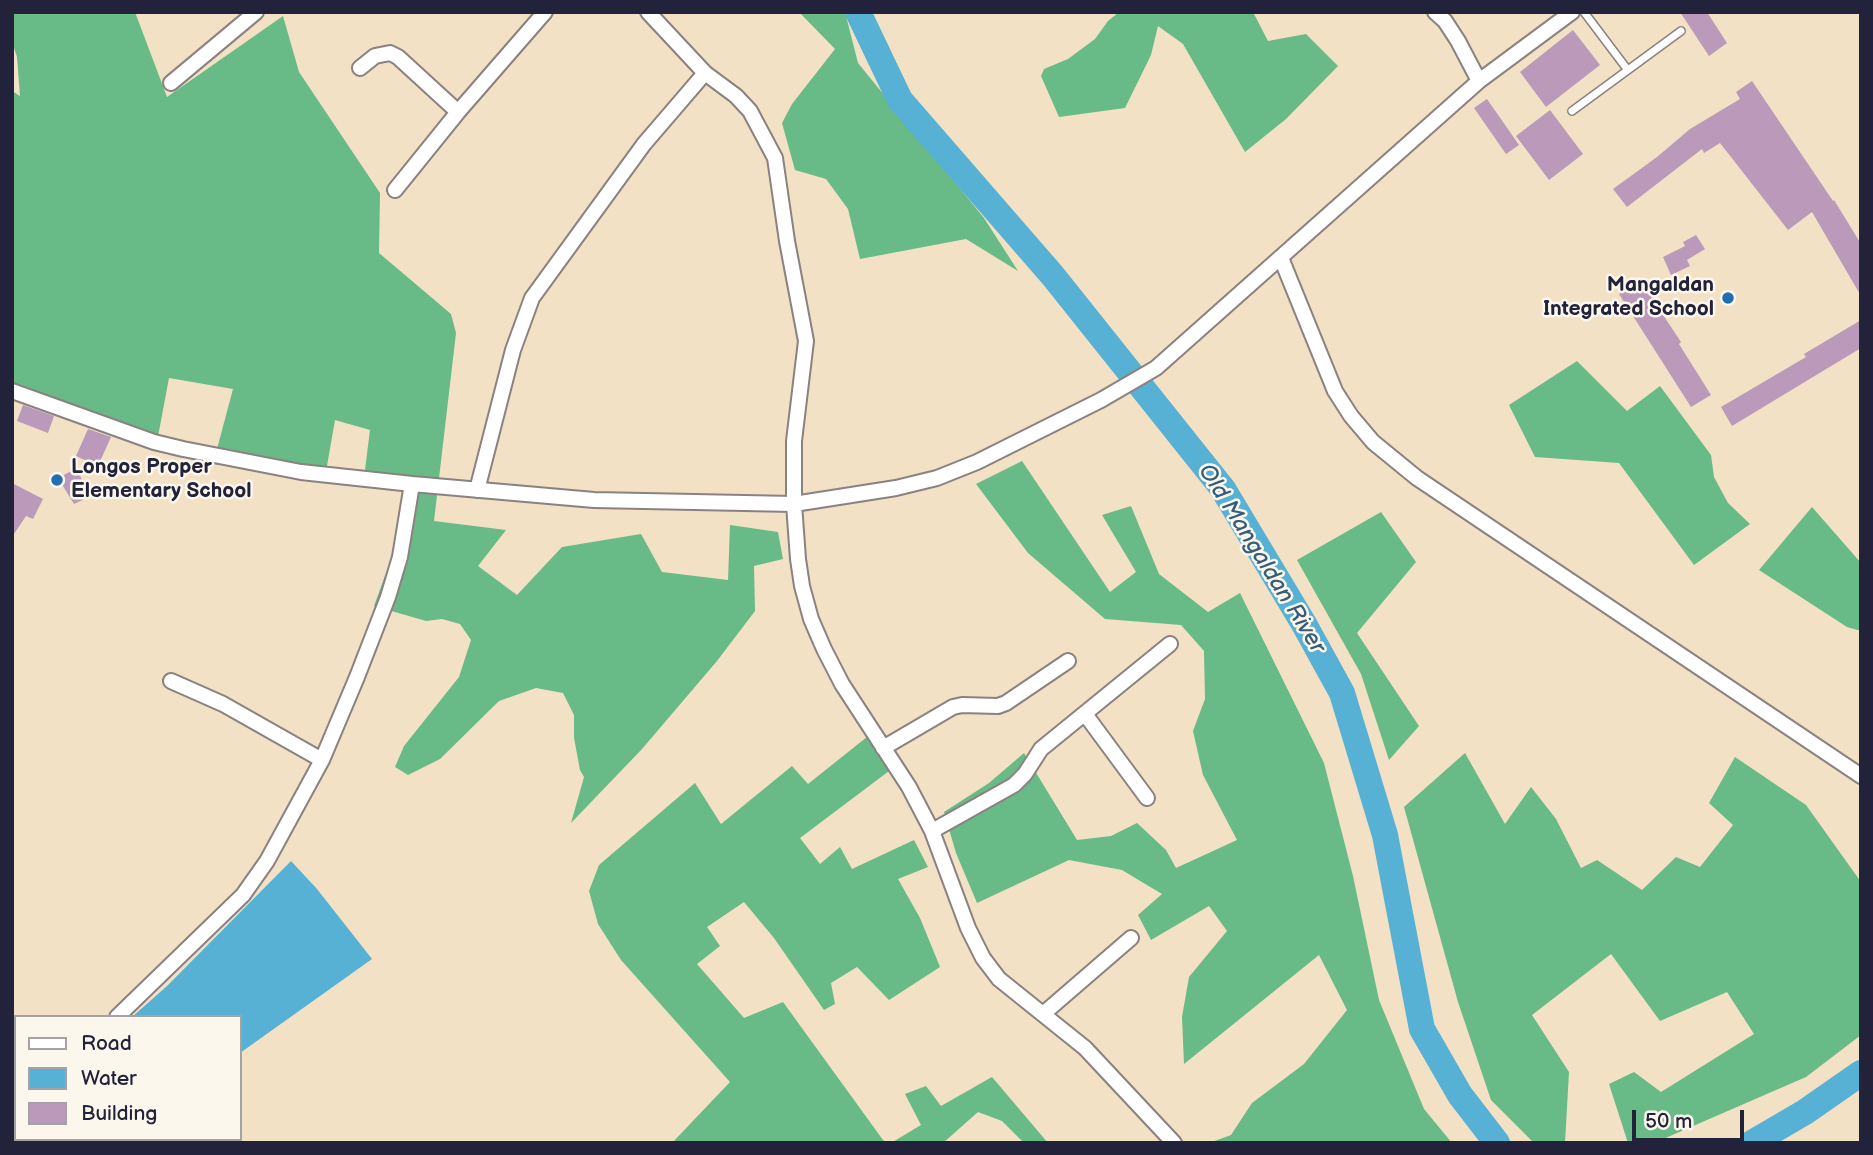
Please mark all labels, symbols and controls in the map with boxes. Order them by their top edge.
place label: Mangaldan Integrated School [1543,273,1714,323]
marker: Mangaldan Integrated School [1720,290,1736,306]
place label: Longos Proper Elementary School [71,455,251,505]
water label: Old Mangaldan River [1192,459,1330,659]
marker: Longos Proper Elementary School [49,472,65,488]
legend [14,1015,242,1141]
text: Road [81,1031,132,1056]
text: Water [81,1066,137,1091]
scale bar [1635,1096,1747,1140]
text: Building [81,1101,157,1126]
text: 50 m [1645,1109,1692,1134]

